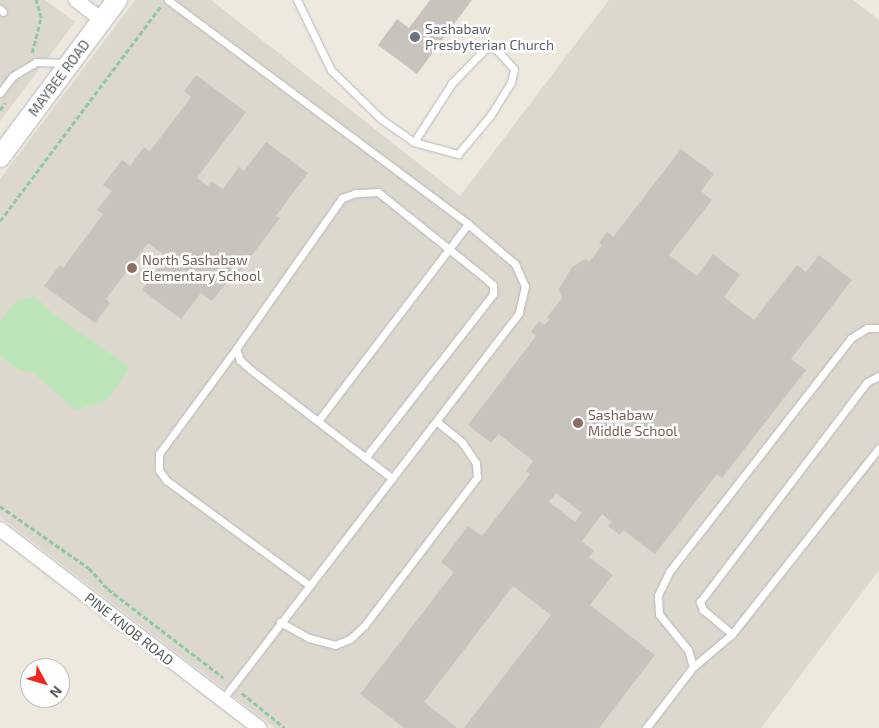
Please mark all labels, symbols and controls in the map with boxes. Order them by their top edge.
place label: Sashabaw Presbyterian Church [425,21,554,54]
marker: Sashabaw Presbyterian Church [409,31,421,43]
street label: MAYBEE ROAD [25,36,93,120]
place label: North Sashabaw Elementary School [142,252,261,284]
marker: North Sashabaw Elementary School [126,262,138,274]
place label: Sashabaw Middle School [588,407,677,440]
marker: Sashabaw Middle School [572,417,584,429]
street label: PINE KNOB ROAD [81,589,177,669]
north arrow [20,658,70,708]
text: N [46,683,66,701]

